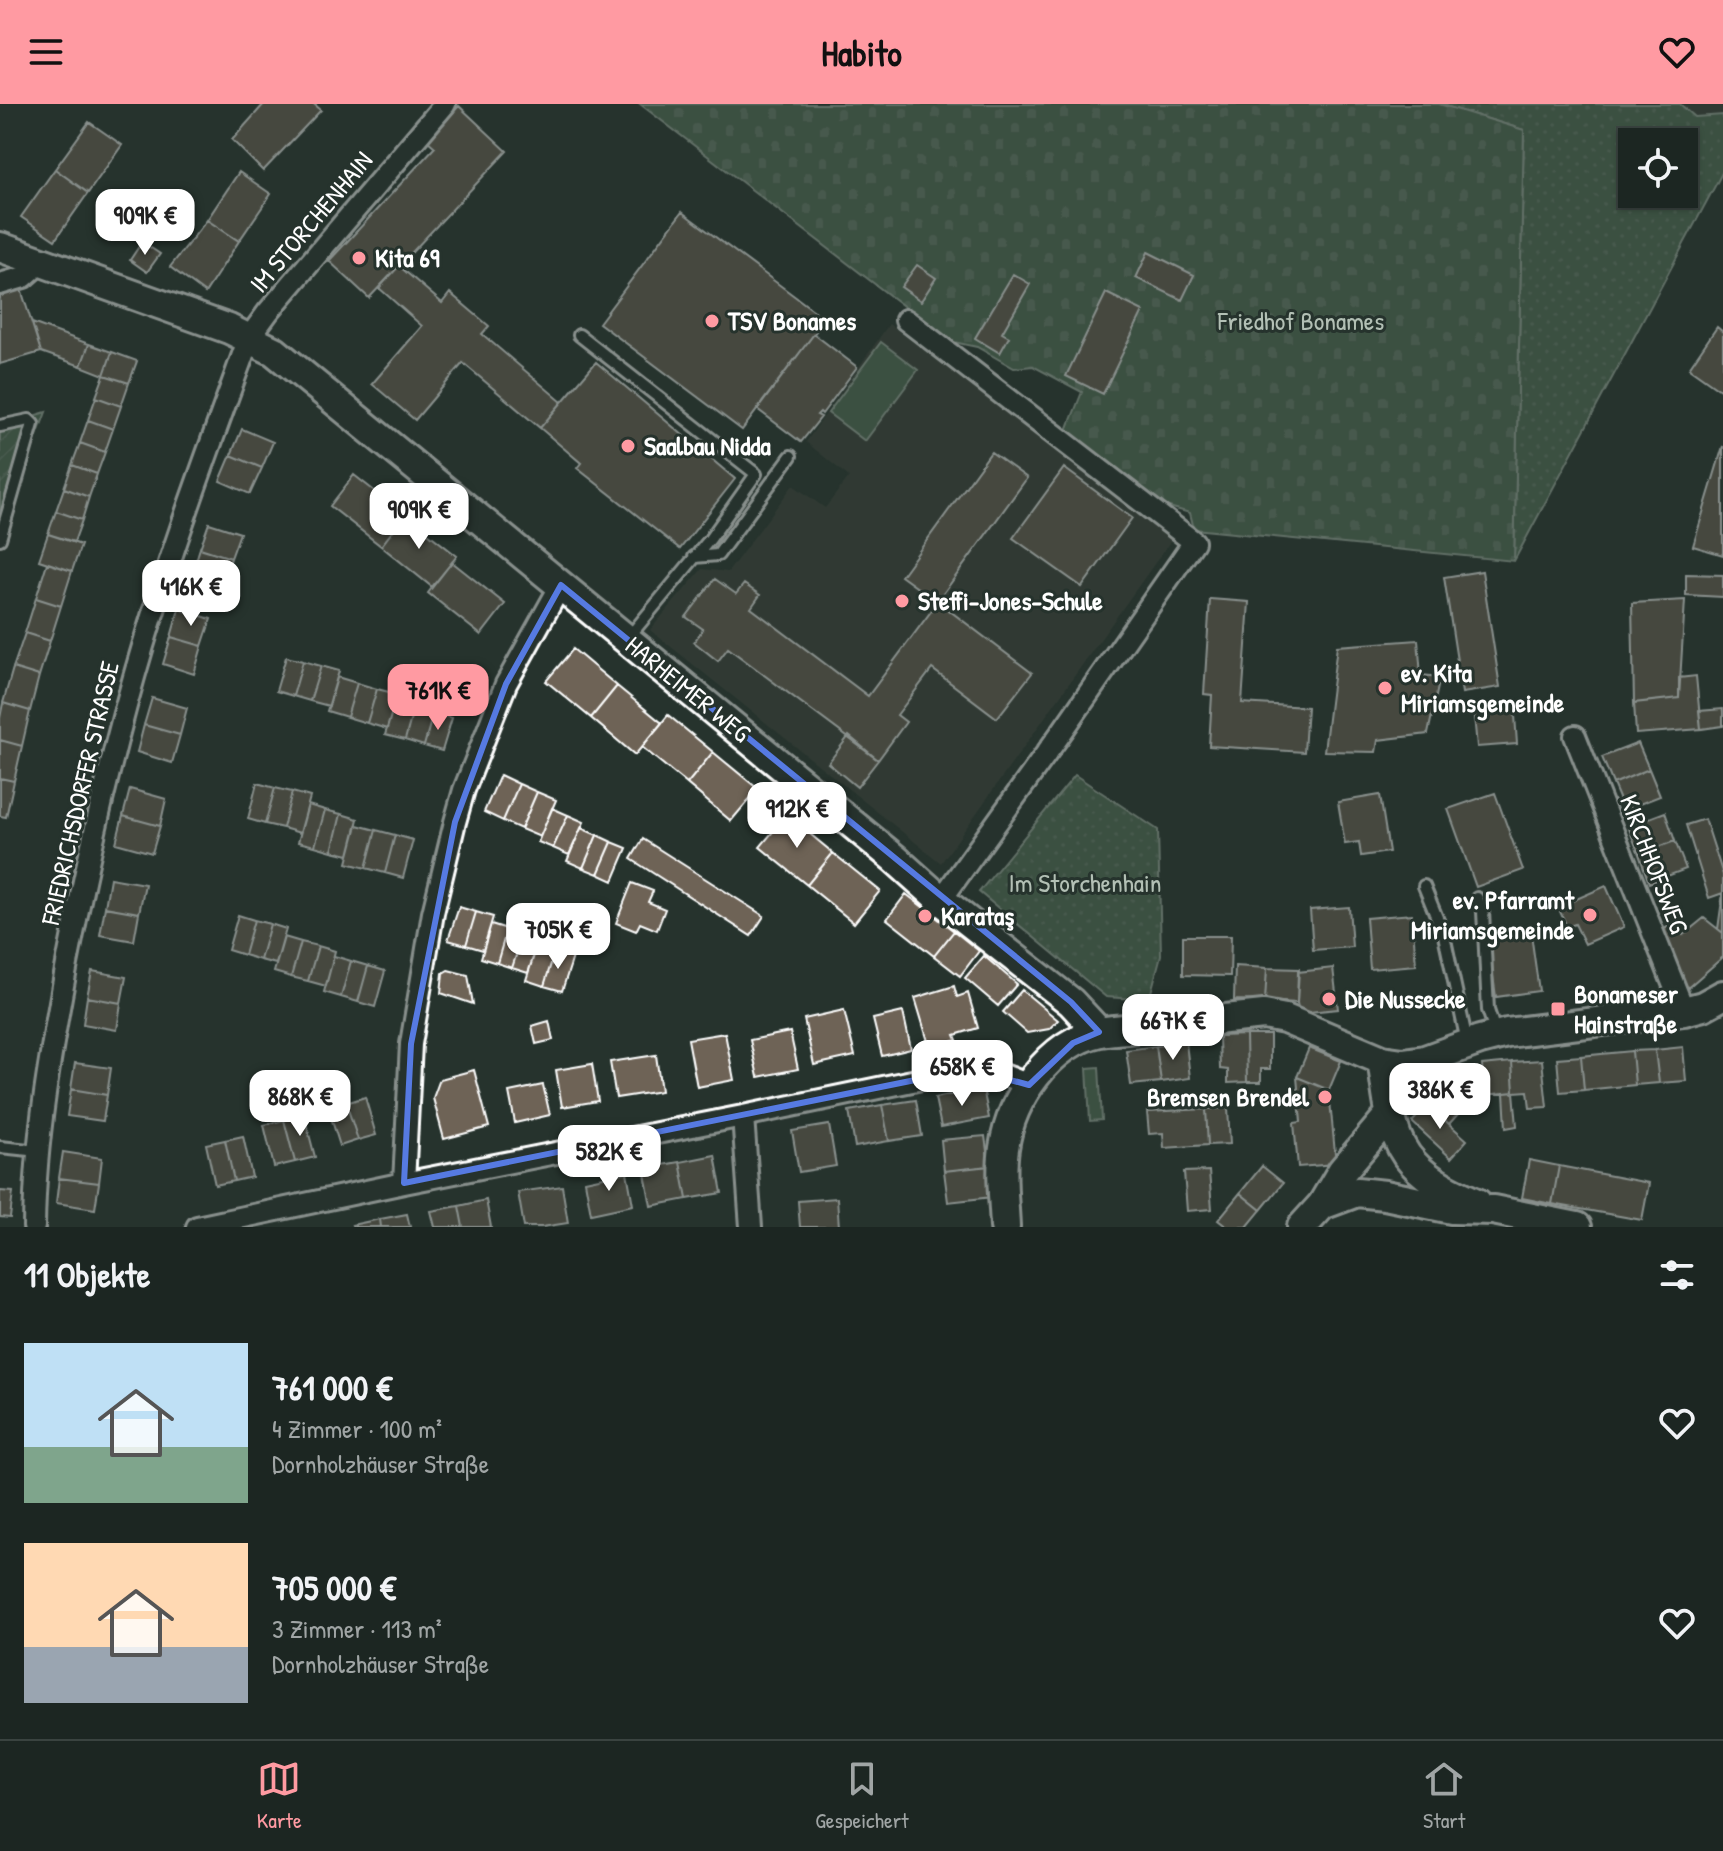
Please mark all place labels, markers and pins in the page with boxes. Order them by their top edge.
pin: 909K € [80,189,210,257]
place label: Kita 69 [375,240,440,275]
marker: Kita 69 [350,249,368,267]
place label: TSV Bonames [727,303,856,338]
marker: TSV Bonames [703,312,721,330]
place label: Saalbau Nidda [644,428,771,463]
marker: Saalbau Nidda [619,437,637,455]
pin: 909K € [354,483,484,551]
pin: 416K € [126,560,256,628]
place label: Steffi-Jones-Schule [918,583,1103,618]
marker: Steffi-Jones-Schule [893,592,911,610]
place label: ev. Kita Miriamsgemeinde [1401,655,1565,721]
pin: 761K € [373,664,503,732]
marker: ev. Kita Miriamsgemeinde [1376,679,1394,697]
pin: 912K € [732,782,862,850]
place label: ev. Pfarramt Miriamsgemeinde [1411,882,1575,948]
place label: Karataş [941,898,1014,933]
pin: 705K € [493,903,623,971]
marker: ev. Pfarramt Miriamsgemeinde [1581,906,1599,924]
marker: Karataş [916,907,934,925]
place label: Bonameser Hainstraße [1574,976,1679,1042]
place label: Die Nussecke [1345,981,1466,1016]
marker: Die Nussecke [1320,990,1338,1008]
pin: 667K € [1108,994,1238,1062]
marker: Bonameser Hainstraße [1549,1000,1567,1018]
pin: 658K € [897,1040,1027,1108]
pin: 386K € [1375,1063,1505,1131]
pin: 868K € [235,1070,365,1138]
place label: Bremsen Brendel [1147,1079,1310,1114]
marker: Bremsen Brendel [1316,1088,1334,1106]
pin: 582K € [544,1125,674,1193]

